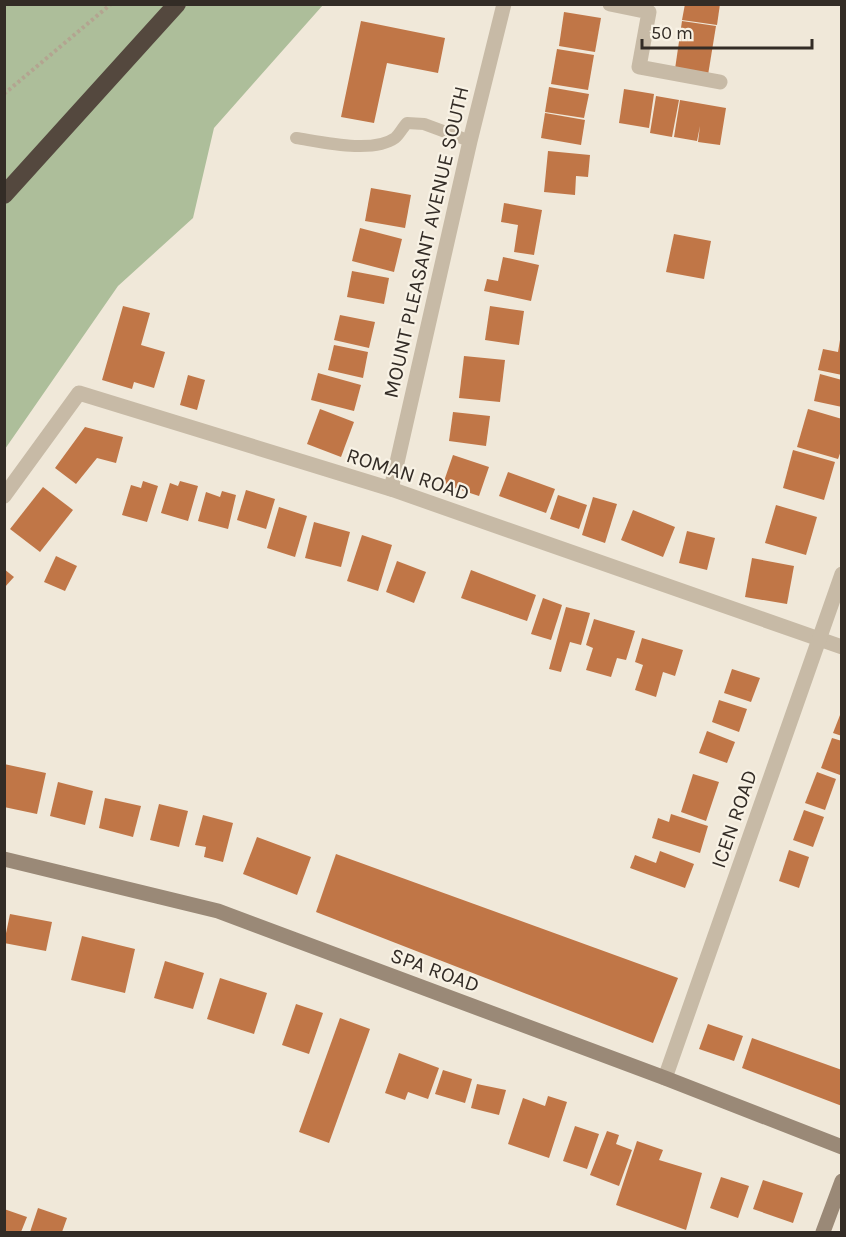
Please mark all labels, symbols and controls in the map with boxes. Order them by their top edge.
scale bar [642,12,812,50]
text: 50 m [651,22,693,44]
street label: MOUNT PLEASANT AVENUE SOUTH [378,84,474,400]
street label: ROMAN ROAD [343,443,473,505]
street label: ICEN ROAD [706,767,762,871]
street label: SPA ROAD [387,943,483,997]

